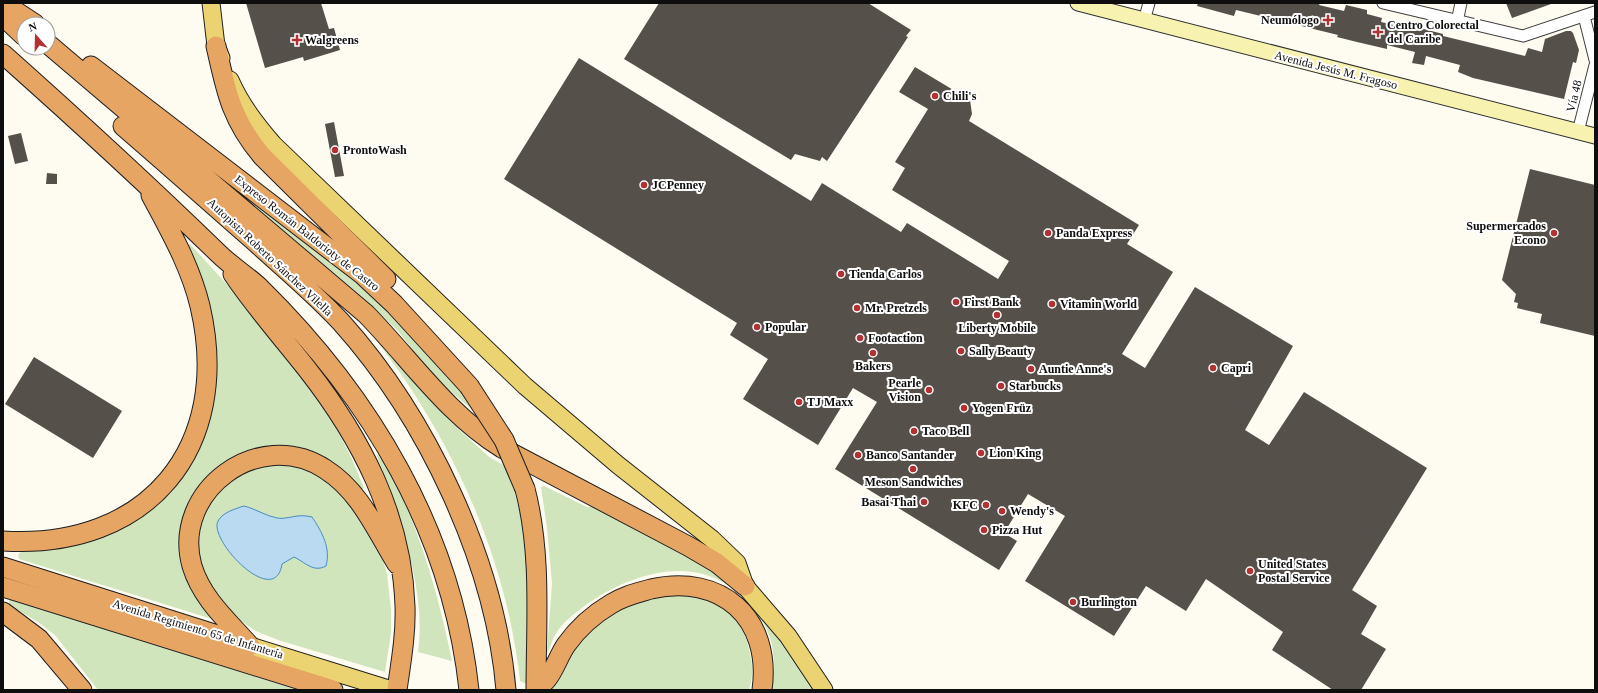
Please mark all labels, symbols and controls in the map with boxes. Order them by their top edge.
place label: Neumólogo [1261,13,1319,27]
marker: Neumólogo [1322,14,1334,26]
north arrow [16,16,56,56]
place label: Centro Colorectal del Caribe [1387,18,1480,46]
text: N [27,20,38,34]
marker: Centro Colorectal del Caribe [1372,26,1384,38]
place label: Walgreens [305,33,359,47]
marker: Walgreens [292,35,302,45]
street label: Avenida Jesús M. Fragoso [1273,48,1399,92]
street label: Vía 48 [1563,79,1585,113]
place label: Chili's [943,89,977,103]
marker: Chili's [930,91,940,101]
place label: ProntoWash [343,143,407,157]
marker: ProntoWash [330,145,340,155]
street label: Expreso Román Baldorioty de Castro [232,172,382,294]
place label: JCPenney [652,178,704,192]
marker: JCPenney [639,180,649,190]
street label: Autopista Roberto Sánchez Vilella [205,195,336,319]
place label: Supermercados Econo [1466,219,1546,247]
place label: Panda Express [1056,226,1132,240]
marker: Panda Express [1043,228,1053,238]
marker: Supermercados Econo [1549,228,1559,238]
place label: Tienda Carlos [849,267,922,281]
marker: Tienda Carlos [836,269,846,279]
place label: First Bank [964,295,1019,309]
marker: First Bank [951,297,961,307]
place label: Vitamin World [1060,297,1137,311]
marker: Vitamin World [1047,299,1057,309]
place label: Mr. Pretzels [865,301,927,315]
marker: Mr. Pretzels [852,303,862,313]
marker: Liberty Mobile [992,310,1002,320]
place label: Popular [765,320,807,334]
place label: Liberty Mobile [958,321,1037,335]
marker: Popular [752,322,762,332]
place label: Footaction [868,331,923,345]
marker: Footaction [855,333,865,343]
place label: Sally Beauty [969,344,1033,358]
marker: Sally Beauty [956,346,966,356]
marker: Bakers [868,348,878,358]
place label: Bakers [855,359,891,373]
place label: Capri [1221,361,1252,375]
place label: Auntie Anne's [1039,362,1112,376]
marker: Capri [1208,363,1218,373]
marker: Auntie Anne's [1026,364,1036,374]
place label: Pearle Vision [888,376,922,404]
place label: Starbucks [1009,379,1061,393]
marker: Starbucks [996,381,1006,391]
marker: Pearle Vision [924,385,934,395]
place label: TJ Maxx [807,395,853,409]
marker: TJ Maxx [794,397,804,407]
place label: Yogen Früz [972,401,1032,415]
marker: Yogen Früz [959,403,969,413]
place label: Taco Bell [922,424,970,438]
marker: Taco Bell [909,426,919,436]
place label: Lion King [989,446,1041,460]
place label: Banco Santander [866,448,955,462]
marker: Lion King [976,448,986,458]
marker: Banco Santander [853,450,863,460]
marker: Meson Sandwiches [908,464,918,474]
place label: Meson Sandwiches [864,475,962,489]
place label: Basai Thai [861,495,917,509]
marker: Basai Thai [919,497,929,507]
place label: KFC [953,498,978,512]
marker: KFC [981,500,991,510]
place label: Wendy's [1010,504,1054,518]
marker: Wendy's [997,506,1007,516]
place label: Pizza Hut [992,523,1042,537]
marker: Pizza Hut [979,525,989,535]
place label: United States Postal Service [1258,557,1330,585]
marker: United States Postal Service [1245,566,1255,576]
place label: Burlington [1081,595,1137,609]
street label: Avenida Regimiento 65 de Infantería [111,596,286,662]
marker: Burlington [1068,597,1078,607]

